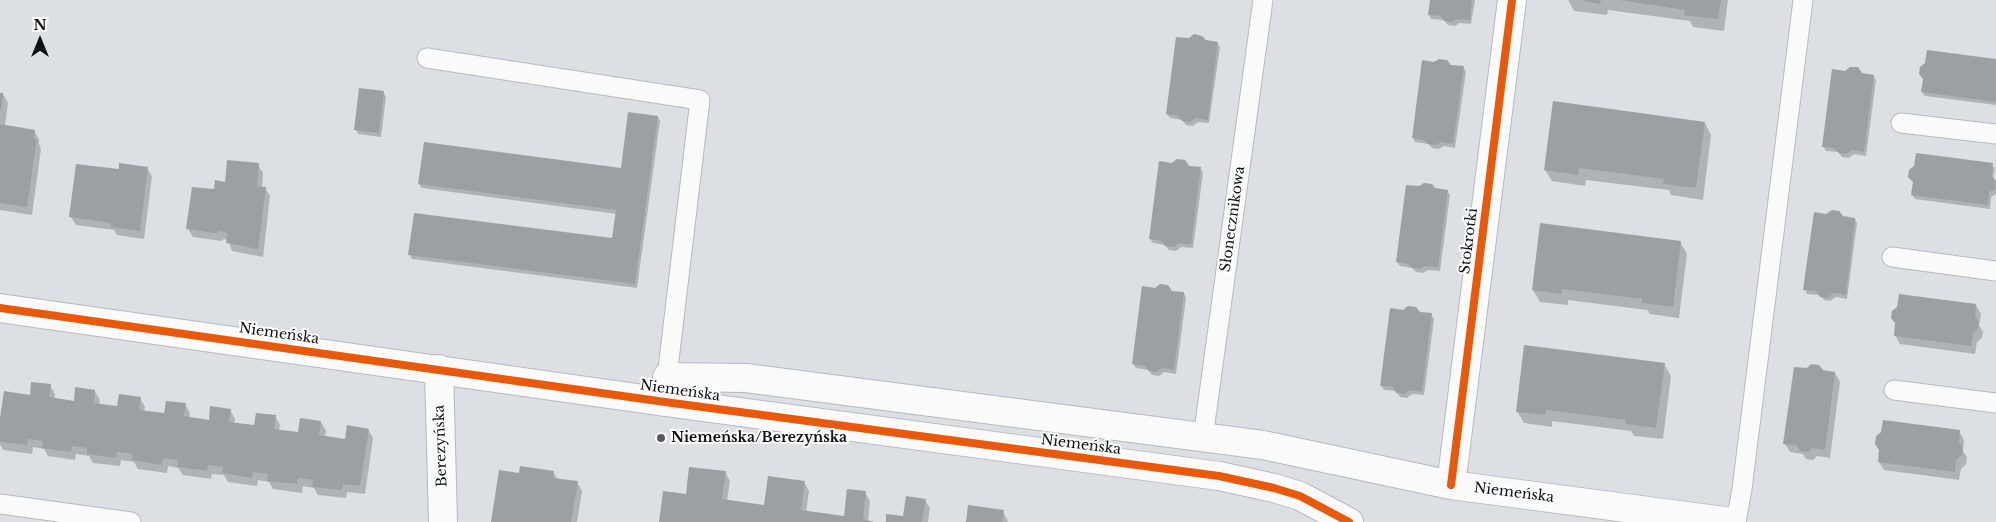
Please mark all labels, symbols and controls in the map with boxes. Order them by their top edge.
north arrow [15,15,65,65]
text: N [33,16,47,34]
street label: Słonecznikowa [1217,165,1249,273]
street label: Stokrotki [1457,207,1481,275]
street label: Niemeńska [238,320,320,348]
street label: Niemeńska [639,377,721,405]
street label: Berezyńska [431,405,451,487]
place label: Niemeńska/Berezyńska [671,430,847,446]
marker: Niemeńska/Berezyńska [655,432,667,444]
street label: Niemeńska [1040,432,1122,458]
street label: Niemeńska [1473,480,1555,506]

